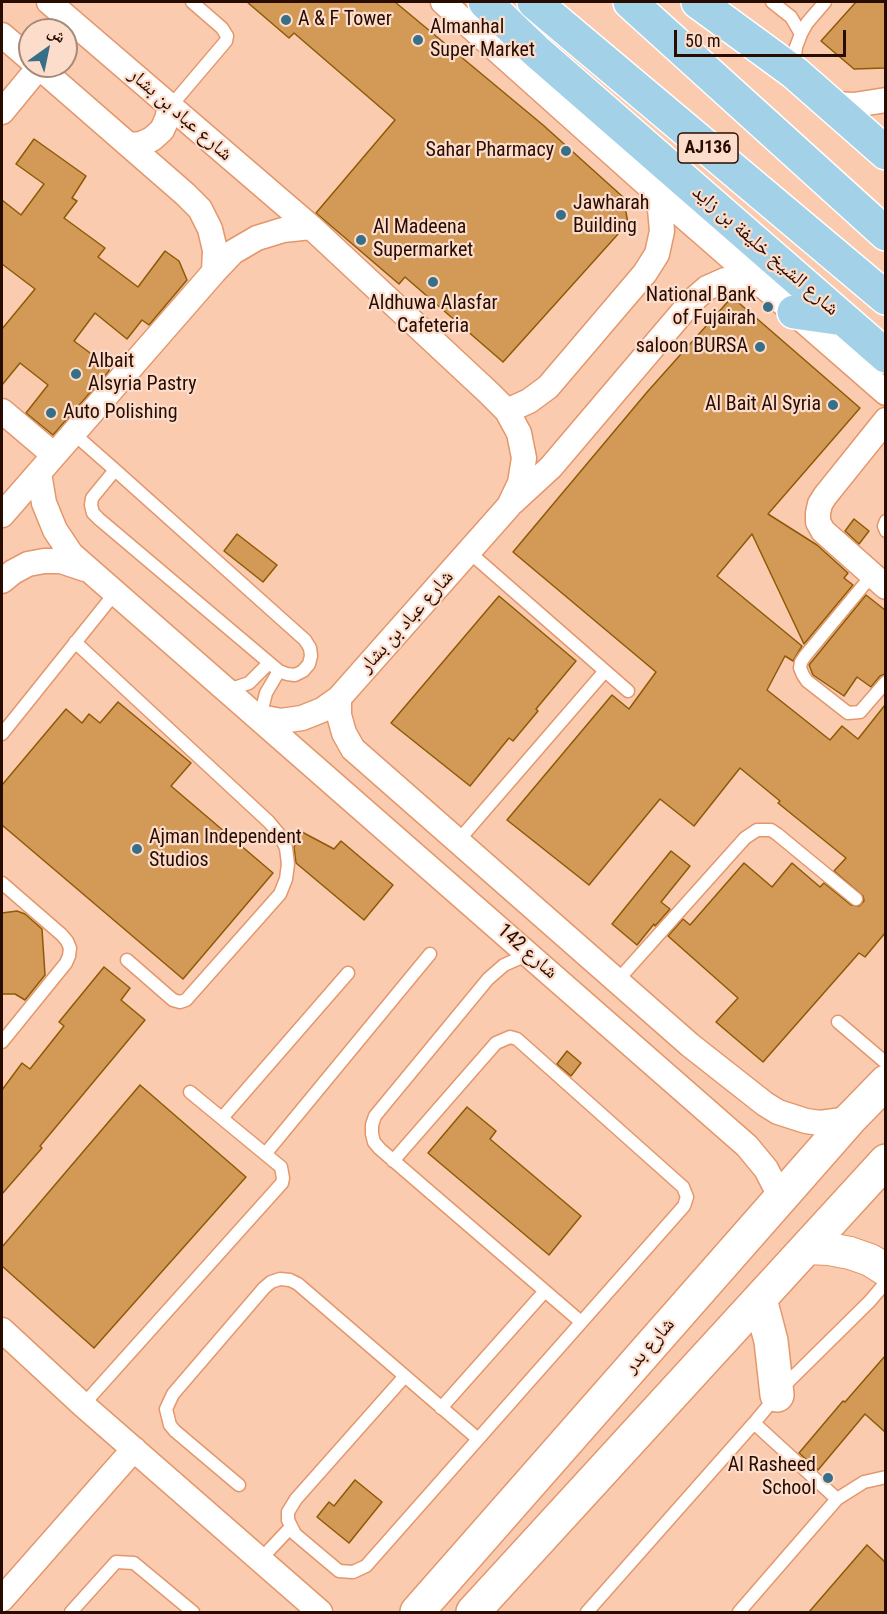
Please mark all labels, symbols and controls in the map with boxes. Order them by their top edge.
place label: A & F Tower [298,8,392,32]
marker: A & F Tower [279,13,293,27]
place label: Almanhal Super Market [430,16,535,63]
north arrow [18,18,78,78]
scale bar [677,18,850,56]
text: ش [45,22,69,47]
text: 50 m [685,30,720,51]
marker: Almanhal Super Market [411,33,425,47]
street label: شارع عباد بن بشار [123,63,237,167]
road number: AJ136 [678,133,738,163]
place label: Sahar Pharmacy [426,139,554,163]
marker: Sahar Pharmacy [559,144,573,158]
street label: شارع الشيخ خليفة بن زايد [687,181,843,321]
place label: Jawharah Building [573,192,649,239]
marker: Jawharah Building [554,208,568,222]
place label: Al Madeena Supermarket [373,216,473,263]
marker: Al Madeena Supermarket [354,233,368,247]
marker: Aldhuwa Alasfar Cafeteria [426,275,440,289]
place label: National Bank of Fujairah [646,284,756,331]
place label: Aldhuwa Alasfar Cafeteria [368,292,498,339]
marker: National Bank of Fujairah [761,300,775,314]
place label: saloon BURSA [636,335,748,359]
marker: saloon BURSA [753,340,767,354]
place label: Albait Alsyria Pastry [88,350,197,397]
marker: Albait Alsyria Pastry [69,367,83,381]
place label: Al Bait Al Syria [705,393,821,417]
marker: Al Bait Al Syria [826,398,840,412]
place label: Auto Polishing [63,401,178,425]
marker: Auto Polishing [44,406,58,420]
street label: شارع عباد بن بشار [355,566,459,678]
place label: Ajman Independent Studios [149,826,302,873]
marker: Ajman Independent Studios [130,842,144,856]
street label: شارع 142 [492,919,562,985]
street label: شارع بدر [620,1313,680,1379]
place label: Al Rasheed School [728,1454,816,1501]
marker: Al Rasheed School [821,1471,835,1485]

